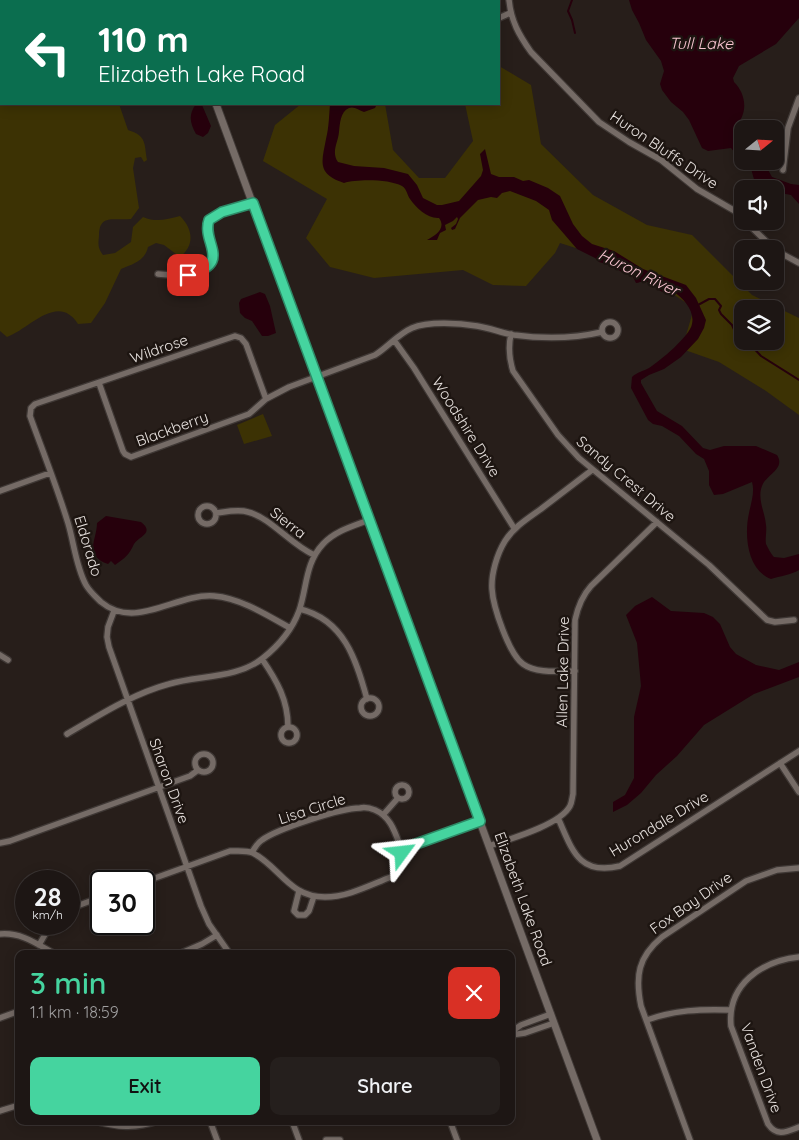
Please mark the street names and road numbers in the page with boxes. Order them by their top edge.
street label: Huron Bluffs Drive [607,106,722,193]
street label: Wildrose [127,330,190,367]
street label: Woodshire Drive [428,373,505,480]
street label: Blackberry [133,407,211,450]
street label: Sandy Crest Drive [573,432,680,526]
street label: Sierra [266,503,310,543]
street label: Eldorado [70,513,107,579]
street label: Allen Lake Drive [552,616,573,728]
street label: Sharon Drive [145,736,194,826]
street label: Hurondale Drive [606,786,712,861]
street label: Lisa Circle [276,789,348,828]
street label: Elizabeth Lake Road [490,829,557,968]
street label: Fox Bay Drive [646,867,736,938]
street label: Vanden Drive [736,1020,786,1115]

